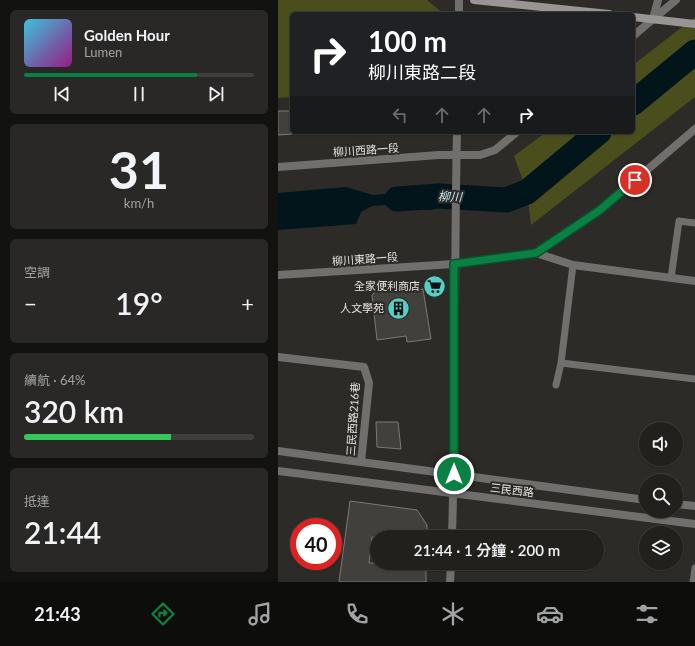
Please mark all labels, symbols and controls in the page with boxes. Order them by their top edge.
text: 100 m [368,24,447,58]
text: Golden Hour [84,26,170,44]
icon: right [302,28,354,80]
text: Lumen [84,44,122,60]
text: 柳川東路二段 [368,61,476,83]
icon: previous [51,83,73,105]
icon: pause [128,83,150,105]
icon: next [205,83,227,105]
icon: left [389,104,411,126]
icon: ahead [431,104,453,126]
icon: ahead [473,104,495,126]
icon: right [515,104,537,126]
text: 31 [109,138,169,200]
street label: 柳川西路一段 [333,141,399,158]
pin [618,163,652,197]
icon: arrive [624,169,646,191]
water label: 柳川 [438,189,464,204]
text: km/h [124,195,154,211]
street label: 柳川東路一段 [332,250,398,267]
text: 空調 [24,264,50,280]
supermarket icon: 全家便利商店 [422,273,448,299]
place label: 全家便利商店 [354,279,420,292]
text: 19° [115,285,163,321]
text: − [24,290,37,317]
text: + [241,290,254,317]
building icon: 人文學苑 [386,295,412,321]
place label: 人文學苑 [340,301,384,314]
text: 續航 · 64% [24,372,86,388]
street label: 三民西路216巷 [343,382,362,456]
text: 320 km [24,393,124,429]
map controls [639,422,683,570]
button: sound [639,422,683,466]
position arrow [433,453,475,495]
button: search [639,474,683,518]
street label: 三民西路 [489,480,535,499]
text: 抵達 [24,493,50,509]
text: 21:44 [24,514,101,550]
speed limit sign: 40 [290,518,342,570]
button: layers [639,526,683,570]
text: 21:44 · 1 分鐘 · 200 m [414,541,560,559]
icon: directions [149,600,177,628]
icon: music [246,600,274,628]
icon: phone [343,600,371,628]
icon: climate [439,600,467,628]
icon: car [536,600,564,628]
icon: filters [633,600,661,628]
text: 21:43 [34,603,81,625]

